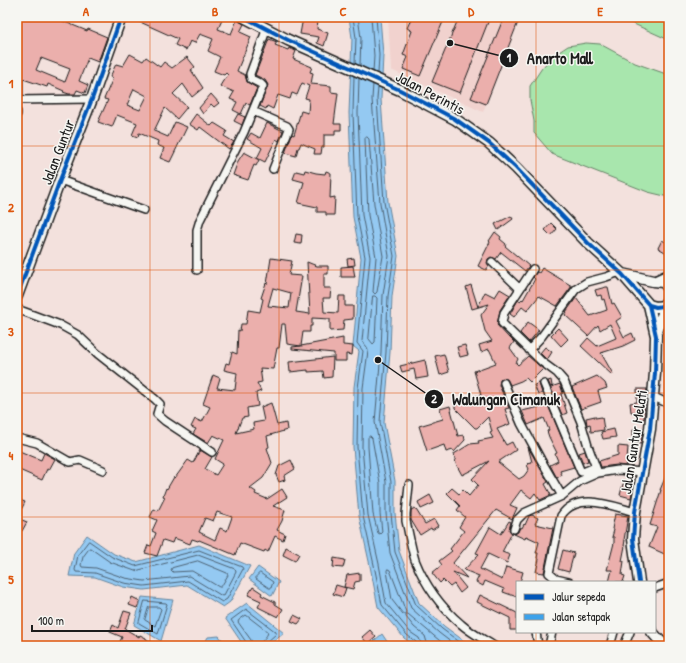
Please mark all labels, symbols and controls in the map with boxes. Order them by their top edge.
text: A [83,2,90,20]
text: B [212,2,219,20]
text: C [339,2,347,20]
text: D [468,2,475,20]
text: E [597,2,603,20]
callout: Anarto Mall [499,44,601,72]
text: Anarto Mall [527,47,594,69]
text: 1 [507,49,512,66]
street label: Jalan Perintis [392,66,468,120]
text: 1 [9,74,14,92]
street label: Jalan Guntur [35,116,80,188]
text: 2 [8,198,15,216]
text: 3 [8,322,14,340]
callout: Walungan Cimanuk [424,385,568,413]
text: Walungan Cimanuk [452,388,560,411]
street label: Jalan Guntur Melati [615,388,652,496]
text: 2 [431,390,437,407]
text: 4 [9,446,14,464]
text: 5 [8,570,14,588]
legend [516,581,656,633]
text: Jalur sepeda [552,588,606,605]
scale bar [32,607,152,633]
text: Jalan setapak [552,608,610,625]
text: 100 m [38,612,64,629]

